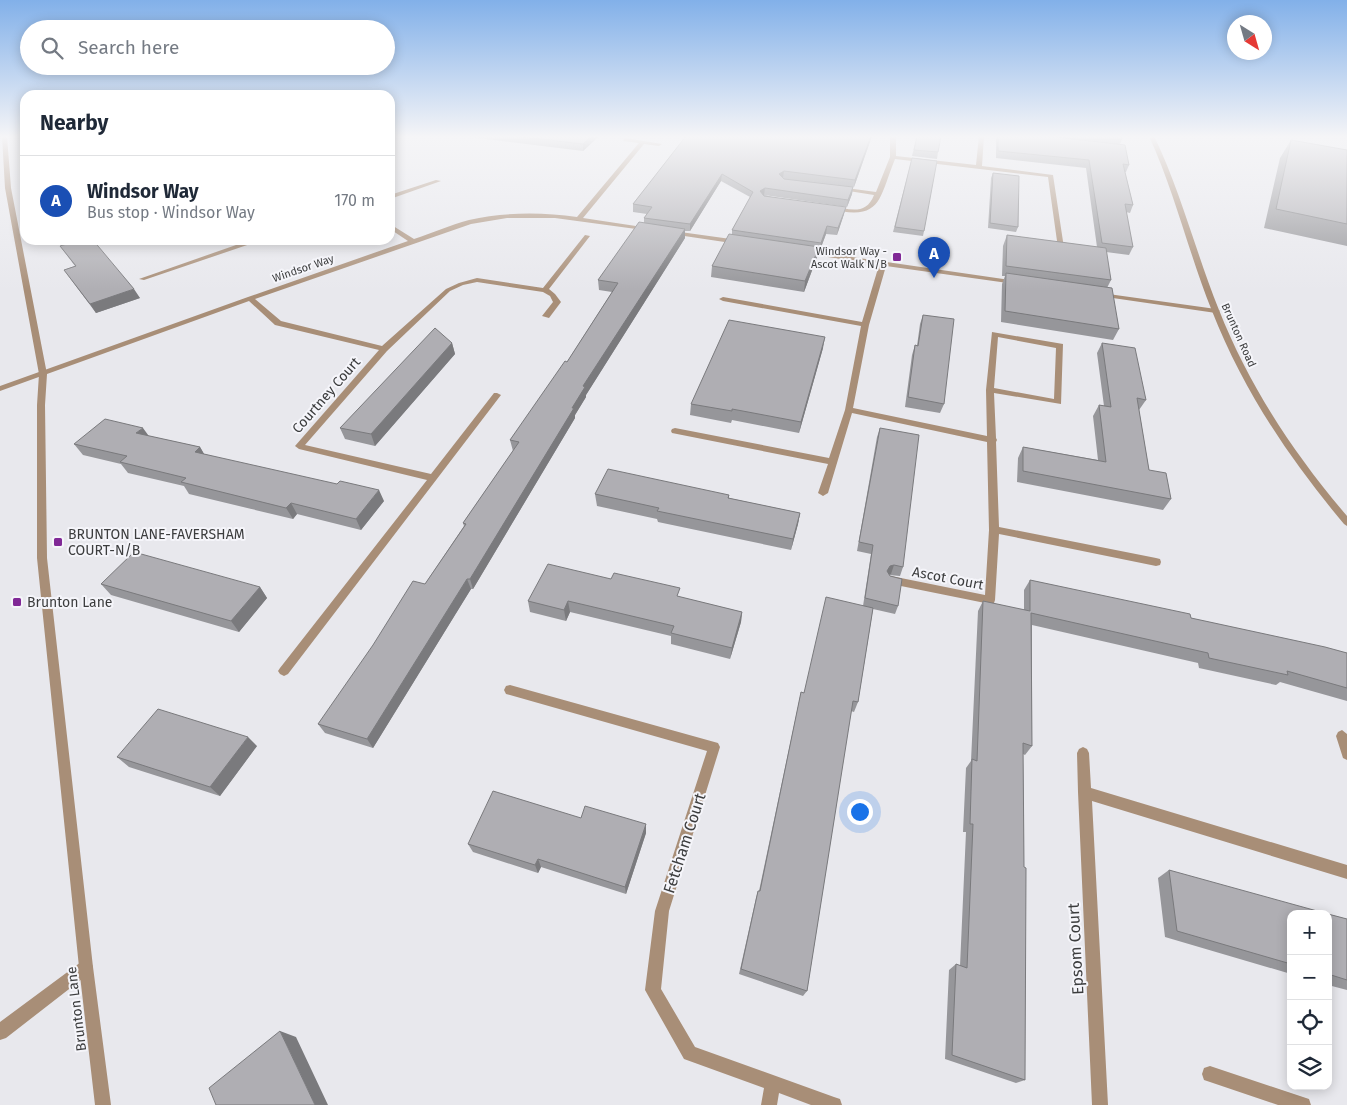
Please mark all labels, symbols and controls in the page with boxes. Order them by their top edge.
north arrow [1227,15,1272,60]
search box [20,20,395,75]
icon: search [38,34,66,62]
text: Search here [78,36,179,59]
text: Nearby [40,110,108,136]
text: Windsor Way [87,180,199,203]
text: A [51,191,61,210]
text: 170 m [334,191,375,210]
text: Bus stop · Windsor Way [87,203,255,222]
pin: A [918,237,950,278]
place label: Windsor Way - Ascot Walk N/B [811,245,887,271]
marker: Windsor Way - Ascot Walk N/B [891,251,903,263]
street label: Windsor Way [271,252,336,285]
street label: Brunton Road [1219,301,1258,369]
street label: Courtney Court [289,353,365,437]
place label: BRUNTON LANE-FAVERSHAM COURT-N/B [68,526,245,559]
marker: BRUNTON LANE-FAVERSHAM COURT-N/B [52,536,64,548]
street label: Ascot Court [911,563,986,594]
place label: Brunton Lane [27,594,112,611]
marker: Brunton Lane [11,596,23,608]
street label: Fetcham Court [659,790,710,896]
your location [847,799,873,825]
street label: Epsom Court [1064,902,1087,995]
map controls [1287,910,1332,1090]
button: + [1287,910,1332,955]
button: − [1287,955,1332,1000]
street label: Brunton Lane [63,965,90,1052]
button: locate [1287,1000,1332,1045]
button: layers [1287,1045,1332,1090]

